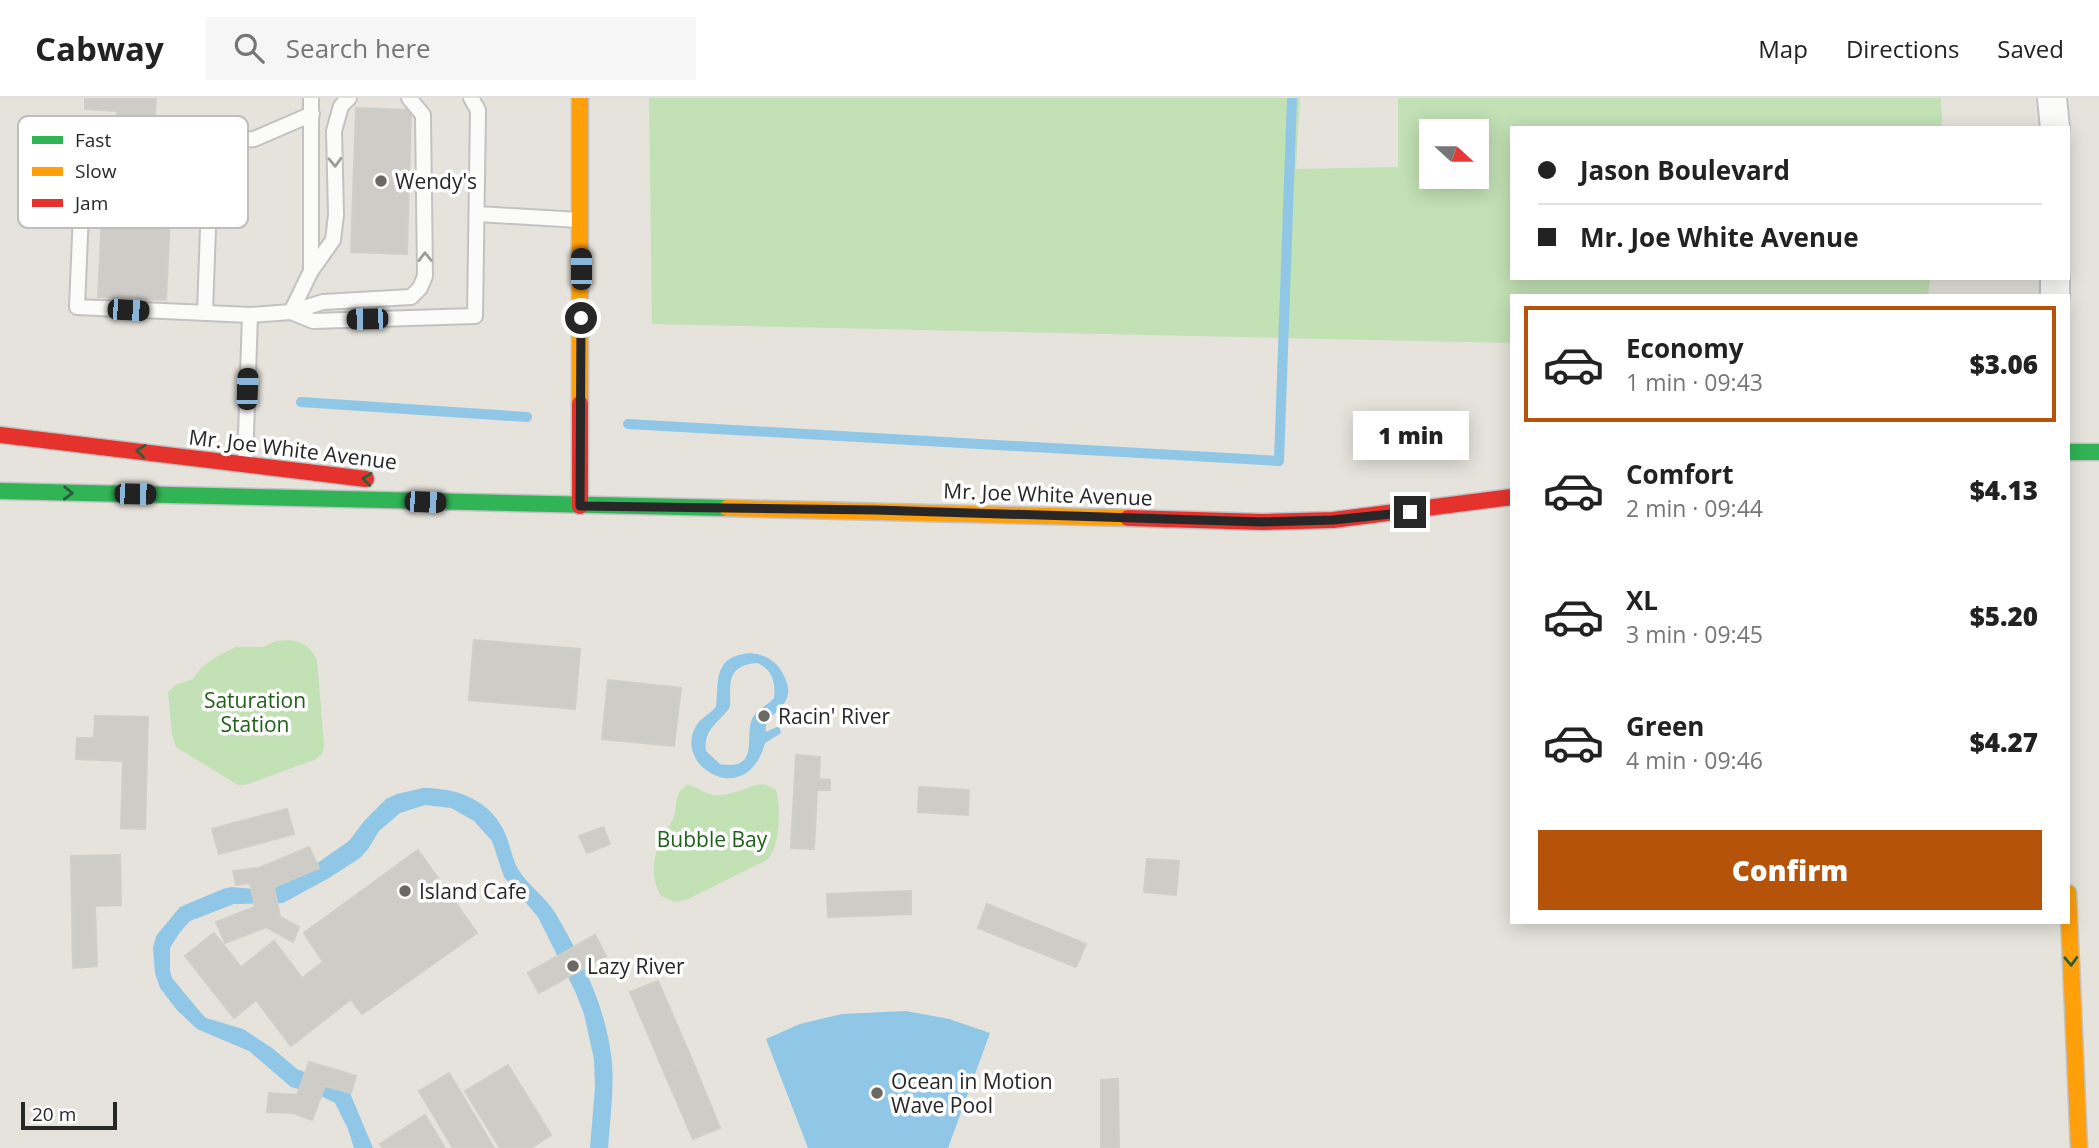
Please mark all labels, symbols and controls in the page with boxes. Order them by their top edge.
search box [206,17,696,80]
text: Cabway [35,26,164,71]
icon: search [230,29,268,67]
text: Search here [286,30,431,66]
text: Map [1758,32,1808,65]
text: Directions [1846,32,1959,65]
text: Saved [1997,32,2064,65]
legend [18,116,248,228]
north arrow [1419,119,1489,189]
map controls [1419,119,1489,189]
text: Fast [75,127,111,153]
text: Jason Boulevard [1580,152,1790,188]
one-way arrow [327,157,342,168]
text: Slow [75,158,117,184]
place label: Wendy's [395,167,477,195]
marker: Wendy's [373,173,389,189]
text: Jam [73,190,108,216]
text: Mr. Joe White Avenue [1580,219,1859,255]
car [571,248,592,290]
one-way arrow [417,251,433,261]
car [107,298,150,322]
route start [565,302,597,334]
car [346,308,389,330]
text: Economy [1626,330,1744,366]
icon: car [1542,333,1605,396]
text: $3.06 [1970,346,2038,382]
text: 1 min · 09:43 [1626,366,1763,398]
car [236,368,259,410]
callout: 1 min [1352,410,1468,460]
text: 1 min [1378,419,1444,451]
street label: Mr. Joe White Avenue [187,422,399,476]
one-way arrow [135,444,146,459]
text: Comfort [1626,456,1733,492]
icon: car [1542,459,1605,522]
one-way arrow [361,471,373,486]
text: $4.13 [1970,472,2038,508]
street label: Mr. Joe White Avenue [943,476,1153,512]
car [114,483,157,505]
one-way arrow [63,485,74,500]
car [404,491,447,513]
text: 2 min · 09:44 [1626,492,1763,524]
route end [1394,496,1426,528]
text: XL [1626,582,1658,618]
icon: car [1542,585,1605,648]
text: $5.20 [1970,598,2038,634]
text: 3 min · 09:45 [1626,618,1763,650]
park label: Saturation Station [204,686,306,738]
place label: Racin' River [778,702,890,730]
marker: Racin' River [756,708,772,724]
text: Green [1626,708,1704,744]
icon: car [1542,711,1605,774]
text: $4.27 [1970,724,2038,760]
text: 4 min · 09:46 [1626,744,1763,776]
park label: Bubble Bay [657,825,768,853]
button: Confirm [1538,830,2042,910]
place label: Island Cafe [419,877,527,905]
marker: Island Cafe [397,883,413,899]
place label: Lazy River [587,952,685,980]
one-way arrow [2064,956,2079,967]
marker: Lazy River [565,958,581,974]
place label: Ocean in Motion Wave Pool [891,1067,1053,1119]
marker: Ocean in Motion Wave Pool [869,1085,885,1101]
scale bar [21,1099,117,1131]
text: 20 m [32,1101,76,1127]

